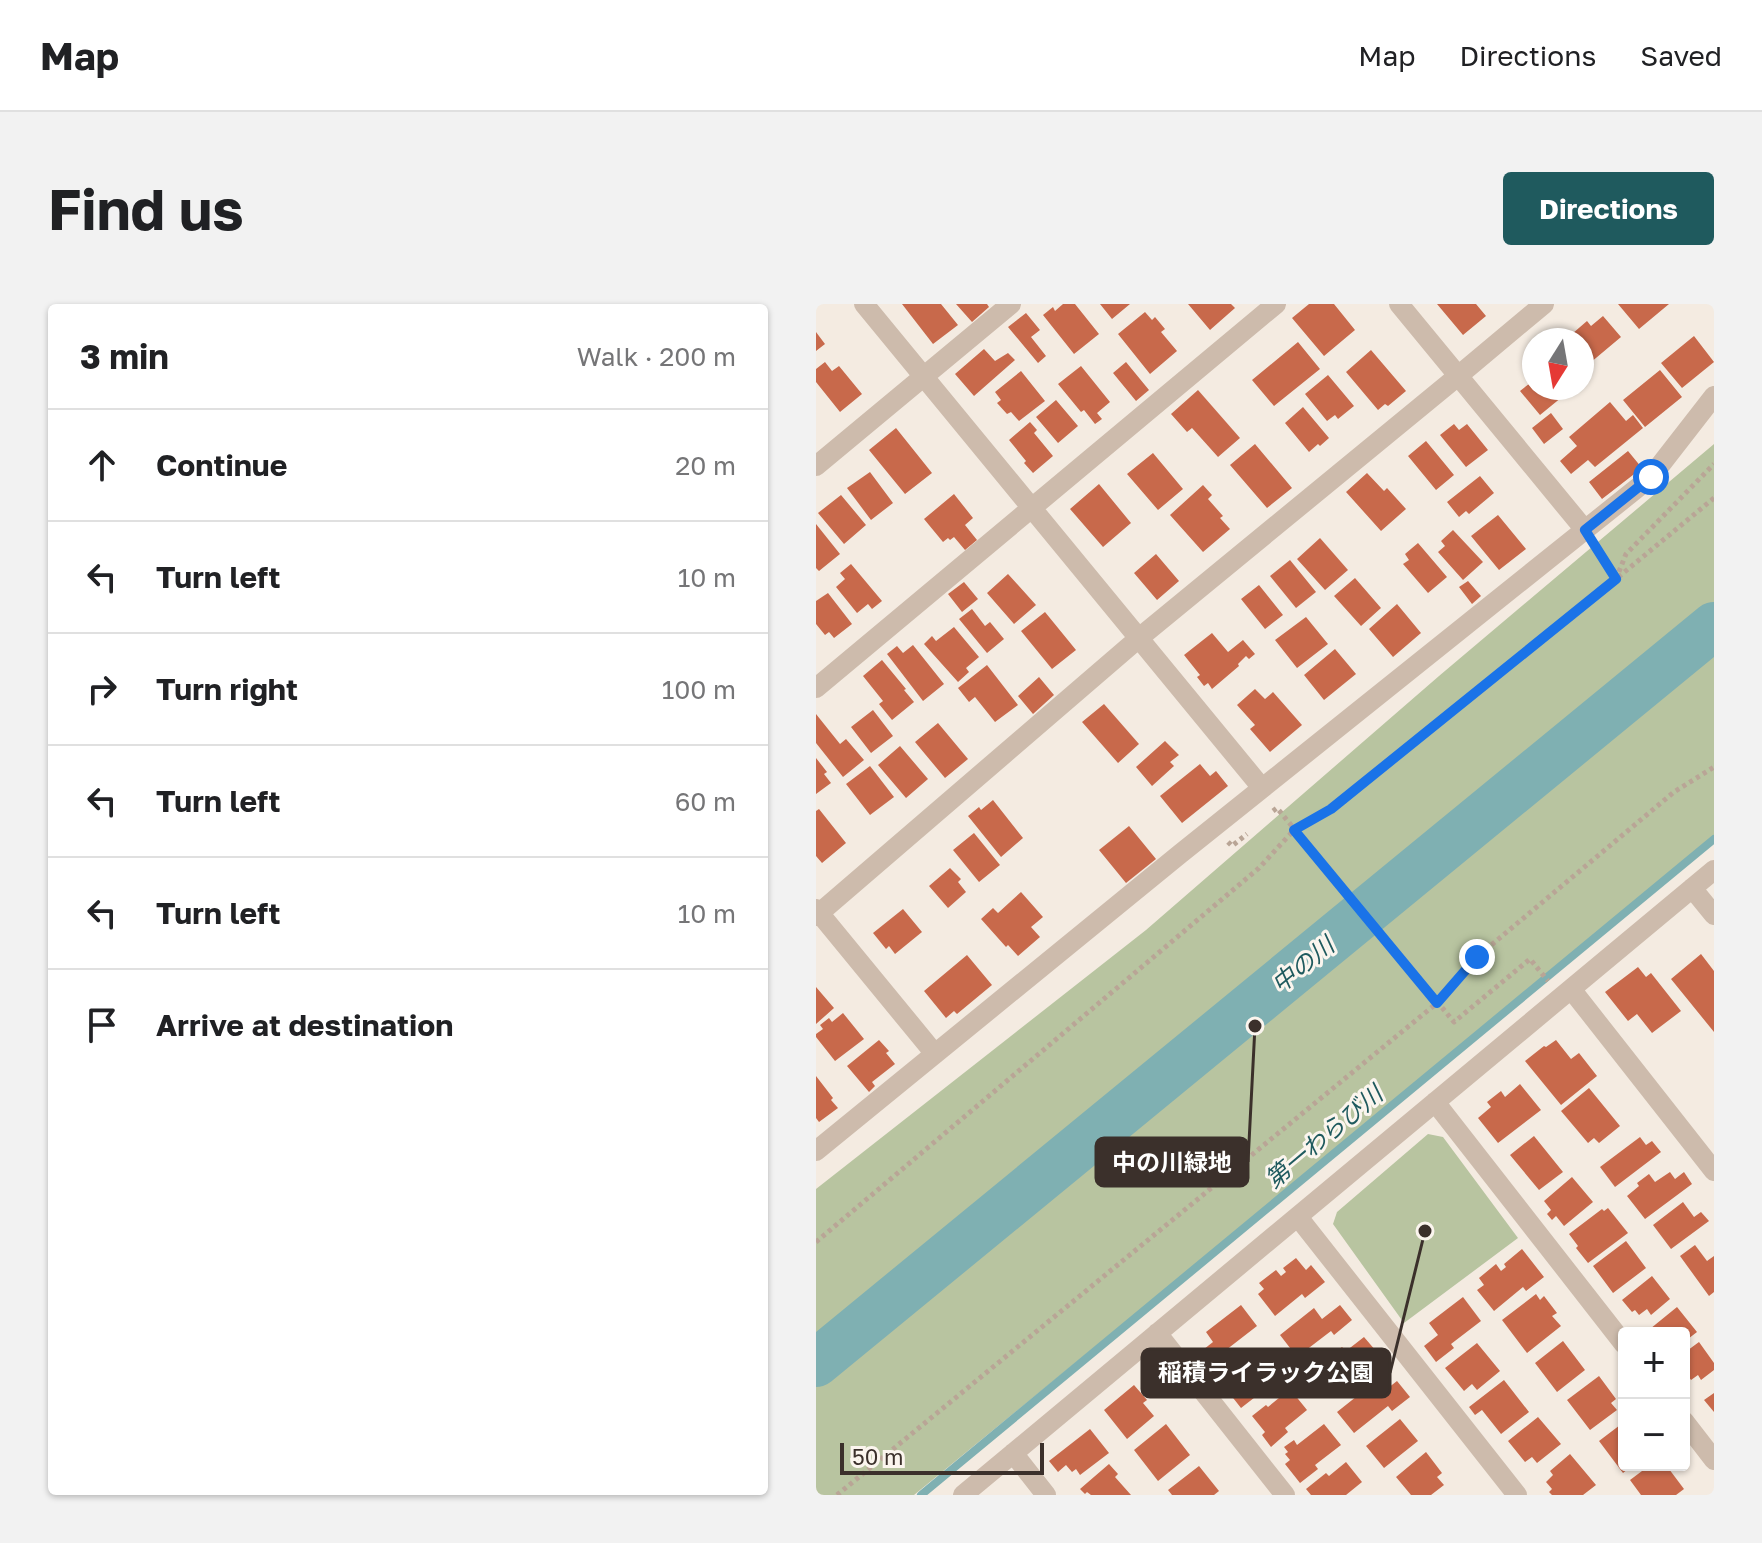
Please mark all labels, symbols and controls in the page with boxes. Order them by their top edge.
text: Map [40,33,119,78]
text: Map [1358,39,1415,72]
text: Directions [1459,39,1596,72]
text: Saved [1640,39,1722,72]
button: Directions [1503,172,1714,245]
text: Find us [48,175,244,242]
north arrow [1522,328,1594,400]
text: 3 min [80,336,169,376]
text: Walk · 200 m [577,341,736,372]
icon: ahead [80,443,124,487]
text: Continue [156,447,287,483]
text: 20 m [675,450,736,481]
route start [1633,459,1669,495]
icon: left [80,555,124,599]
text: Turn left [156,559,281,595]
text: 10 m [678,562,736,593]
icon: right [80,667,124,711]
text: Turn right [156,671,298,707]
text: 100 m [662,674,736,705]
icon: left [80,779,124,823]
text: Turn left [156,783,281,819]
text: 60 m [675,786,736,817]
icon: left [80,891,124,935]
text: Turn left [156,895,281,931]
text: 10 m [678,898,736,929]
water label: 中の川 [1265,928,1341,998]
route end [1459,939,1495,975]
icon: arrive [80,1003,124,1047]
text: Arrive at destination [156,1007,453,1043]
water label: 第一わらび川 [1259,1077,1390,1193]
callout: 中の川緑地 [1096,1138,1248,1186]
text: 中の川緑地 [1112,1147,1232,1176]
map controls [1618,1327,1690,1471]
button: + [1618,1327,1690,1399]
callout: 稲積ライラック公園 [1142,1349,1390,1397]
text: 稲積ライラック公園 [1158,1357,1374,1386]
button: − [1618,1399,1690,1471]
scale bar [840,1439,1044,1475]
text: 50 m [852,1443,903,1470]

